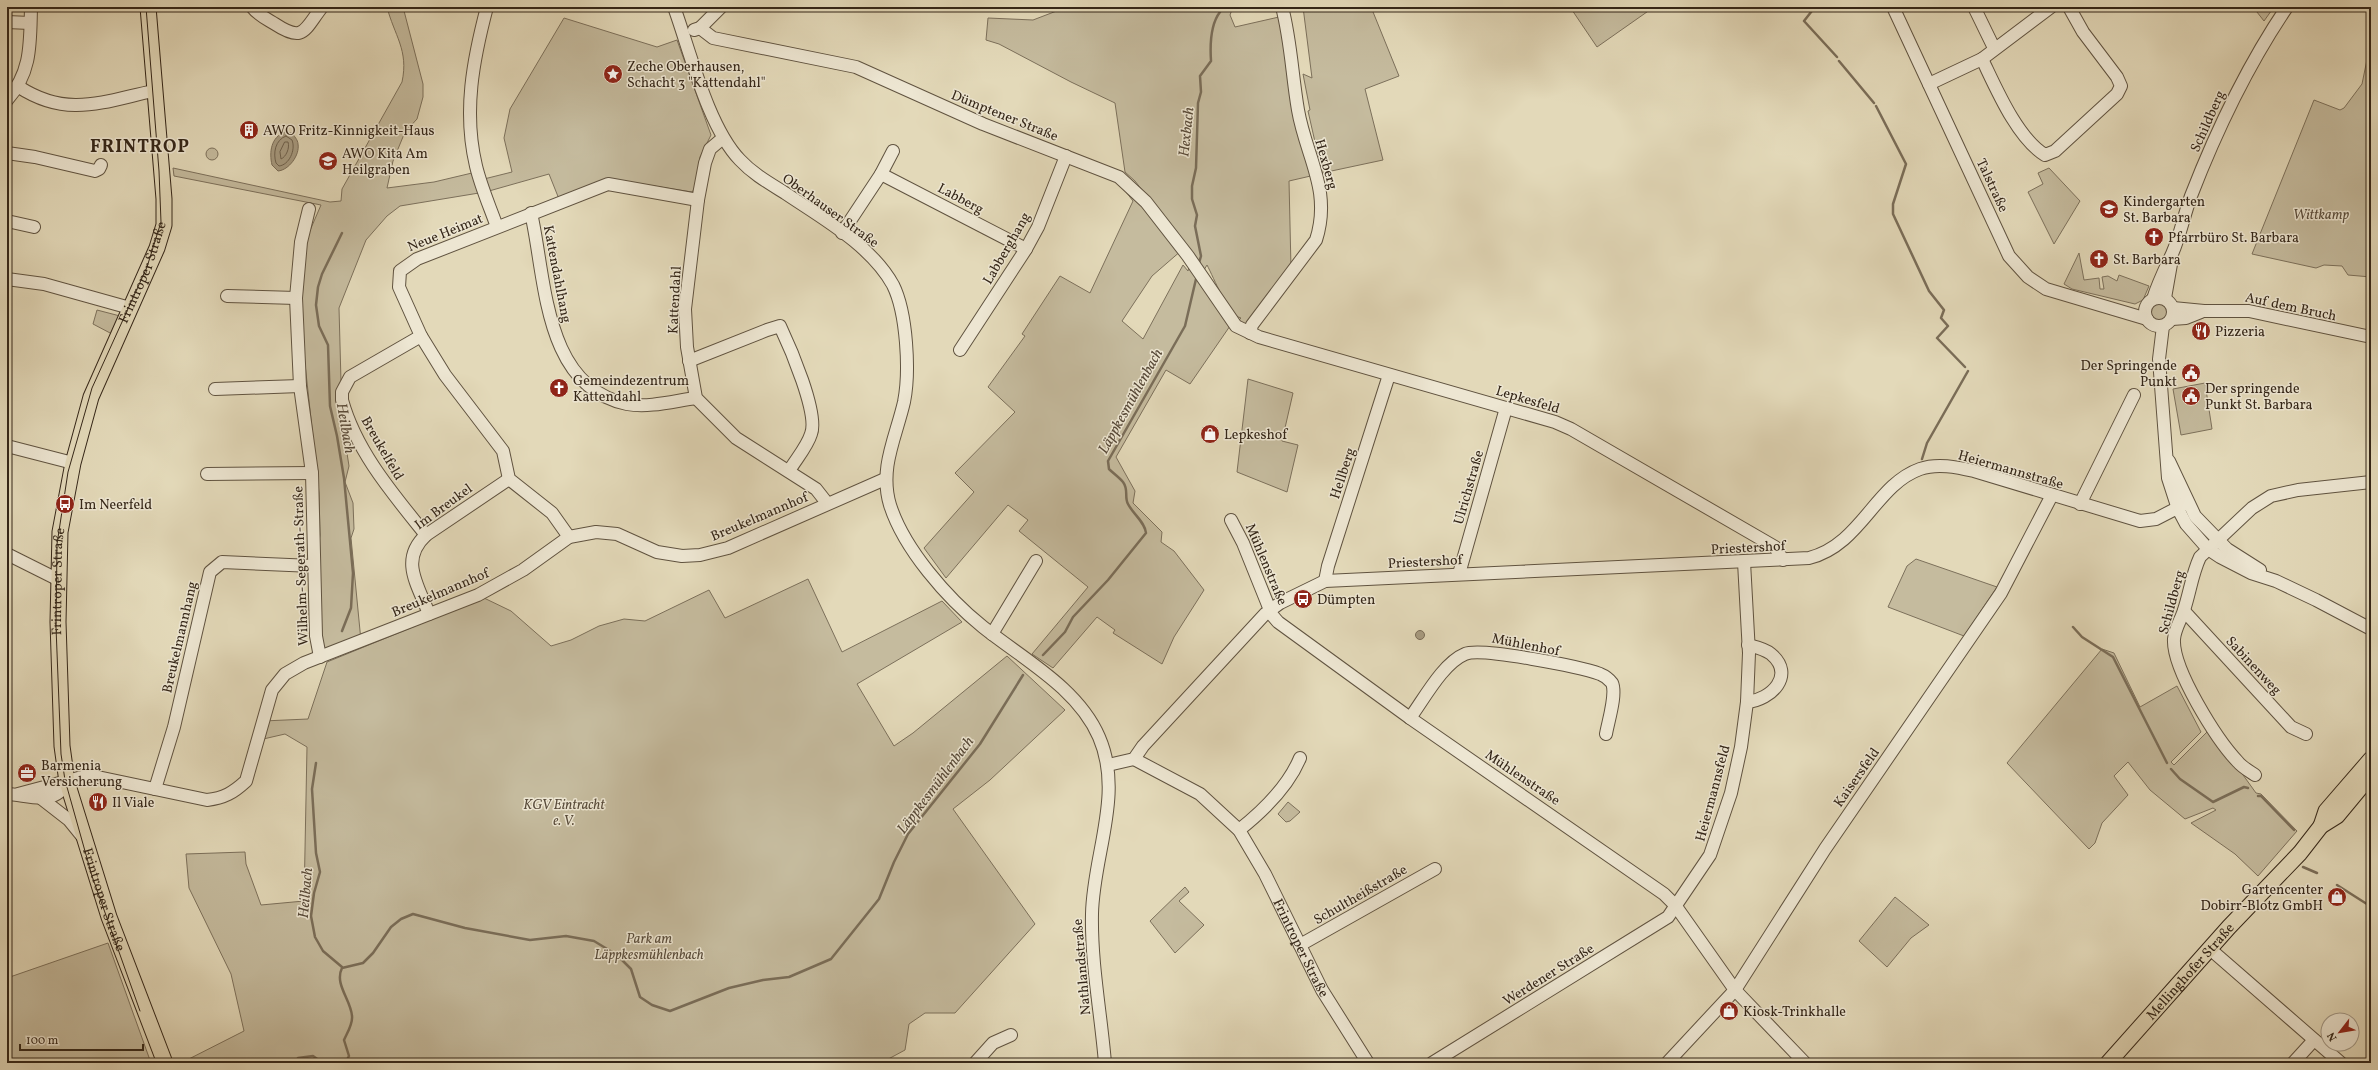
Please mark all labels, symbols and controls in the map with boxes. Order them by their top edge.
place label: Zeche Oberhausen, Schacht 3 "Kattendahl" [627,58,766,93]
place icon: Zeche Oberhausen, Schacht 3 "Kattendahl" [602,63,624,85]
street label: Dümptener Straße [948,86,1061,147]
street label: Schildberg [2186,88,2230,155]
water label: Hexbach [1174,106,1201,158]
building icon: AWO Fritz-Kinnigkeit-Haus [238,119,260,141]
place label: AWO Fritz-Kinnigkeit-Haus [263,122,435,141]
district label: FRINTROP [90,135,190,160]
street label: Hexberg [1309,137,1342,192]
place label: AWO Kita Am Heilgraben [342,145,428,180]
school or university icon: AWO Kita Am Heilgraben [317,150,339,172]
street label: Talstraße [1971,156,2013,216]
street label: Oberhauser Straße [778,170,883,253]
street label: Labberg [934,179,987,219]
place label: Kindergarten St. Barbara [2123,193,2205,228]
school or university icon: Kindergarten St. Barbara [2098,198,2120,220]
park label: Wittkamp [2293,206,2349,225]
street label: Labberghang [979,209,1036,288]
street label: Neue Heimat [405,210,486,257]
street label: Frintroper Straße [115,219,172,327]
street label: Kattendahlhang [538,224,575,325]
church icon: Pfarrbüro St. Barbara [2143,226,2165,248]
place label: Pfarrbüro St. Barbara [2168,229,2299,248]
church icon: St. Barbara [2088,248,2110,270]
place label: St. Barbara [2113,251,2181,270]
street label: Kattendahl [664,266,687,335]
street label: Auf dem Bruch [2243,289,2338,326]
restaurant icon: Pizzeria [2190,320,2212,342]
place label: Pizzeria [2215,323,2265,342]
water label: Läppkesmühlenbach [1094,345,1169,458]
place label: Der Springende Punkt [2081,357,2177,392]
public building icon: Der Springende Punkt [2180,362,2202,384]
place label: Gemeindezentrum Kattendahl [573,372,689,407]
church icon: Gemeindezentrum Kattendahl [548,377,570,399]
place label: Der springende Punkt St. Barbara [2205,380,2313,415]
street label: Lepkesfeld [1493,382,1562,419]
public building icon: Der springende Punkt St. Barbara [2180,385,2202,407]
water label: Heilbach [330,401,359,455]
street label: Breukelfeld [356,413,408,484]
shop icon: Lepkeshof [1199,423,1221,445]
place label: Lepkeshof [1224,426,1288,445]
street label: Hellberg [1326,445,1361,502]
street label: Heiermannstraße [1956,446,2066,495]
street label: Ulrichstraße [1450,448,1489,527]
street label: Im Breukel [411,480,477,535]
street label: Wilhelm-Segerath-Straße [289,485,314,646]
street label: Breukelmannhof [708,488,812,546]
bus stop icon: Im Neerfeld [54,493,76,515]
place label: Im Neerfeld [79,496,152,515]
street label: Mühlenstraße [1240,521,1291,609]
street label: Frintroper Straße [48,526,70,636]
street label: Priestershof [1710,537,1787,560]
street label: Priestershof [1387,551,1464,574]
street label: Breukelmannhof [389,564,493,622]
street label: Schildberg [2155,568,2190,637]
street label: Breukelmannhang [158,580,203,695]
bus stop icon: Dümpten [1292,588,1314,610]
place label: Dümpten [1317,591,1375,610]
street label: Mühlenhof [1490,630,1562,662]
street label: Sabinenweg [2221,633,2285,700]
water label: Läppkesmühlenbach [893,733,980,839]
street label: Heiermannsfeld [1691,743,1736,844]
street label: Kaisersfeld [1830,744,1885,811]
street label: Mühlenstraße [1481,746,1564,811]
place label: Barmenia Versicherung [41,757,122,792]
office icon: Barmenia Versicherung [16,762,38,784]
restaurant icon: Il Viale [87,791,109,813]
place label: Il Viale [112,794,155,813]
park label: KGV Eintracht e. V. [523,796,605,831]
street label: Frintroper Straße [77,846,129,955]
street label: Schultheißstraße [1310,861,1411,930]
water label: Heilbach [294,867,319,919]
place label: Gartencenter Dobirr-Blotz GmbH [2201,881,2323,916]
shop icon: Gartencenter Dobirr-Blotz GmbH [2326,886,2348,908]
street label: Frintroper Straße [1268,896,1333,1002]
street label: Nathlandstraße [1069,918,1096,1016]
street label: Mellinghofer Straße [2143,919,2239,1025]
park label: Park am Läppkesmühlenbach [594,930,704,965]
street label: Werdener Straße [1500,939,1598,1011]
shop icon: Kiosk-Trinkhalle [1718,1000,1740,1022]
place label: Kiosk-Trinkhalle [1743,1003,1846,1022]
north arrow [2320,1012,2360,1052]
scale bar [20,1026,143,1052]
text: N [2324,1029,2341,1044]
text: 100 m [26,1033,59,1049]

